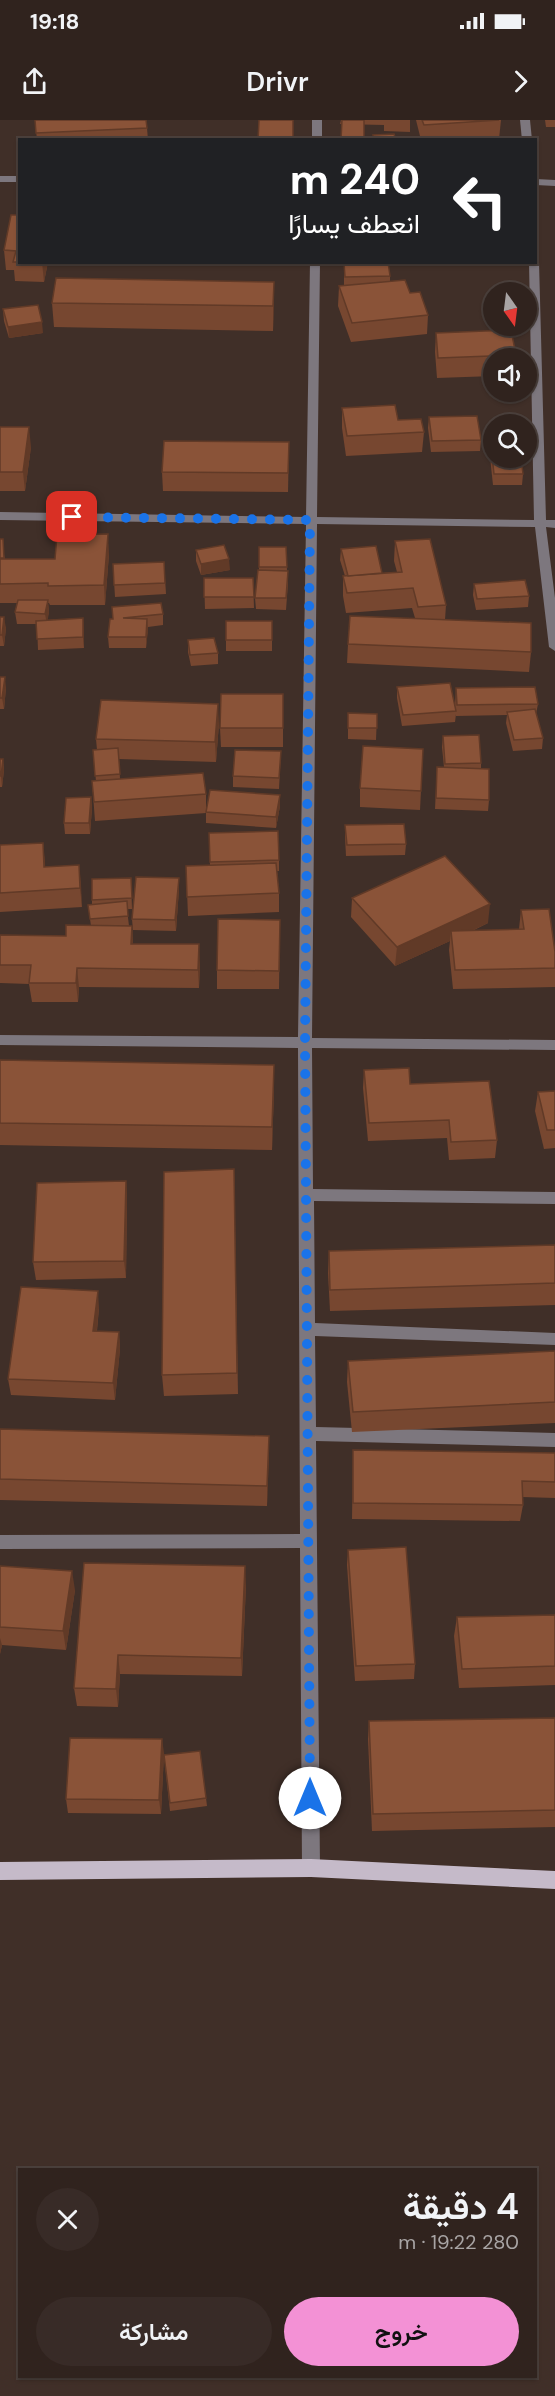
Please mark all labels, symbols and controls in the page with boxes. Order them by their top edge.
text: 19:18 [30,7,80,36]
text: Drivr [246,64,309,99]
icon: share [18,65,51,98]
icon: forward [504,65,537,98]
text: 240 m [290,152,420,207]
icon: left [441,162,519,240]
text: انعطف يسارًا [288,206,420,241]
north arrow [483,282,537,336]
map controls [483,282,537,468]
button: sound [483,348,537,402]
button: search [483,414,537,468]
pin [46,491,97,542]
icon: arrive [55,500,88,533]
position arrow [278,1766,342,1830]
text: 4 دقيقة [403,2183,519,2230]
button: close [36,2188,99,2251]
text: 280 m · 19:22 [398,2229,519,2255]
button: مشاركة [36,2297,272,2366]
button: خروج [284,2297,519,2366]

